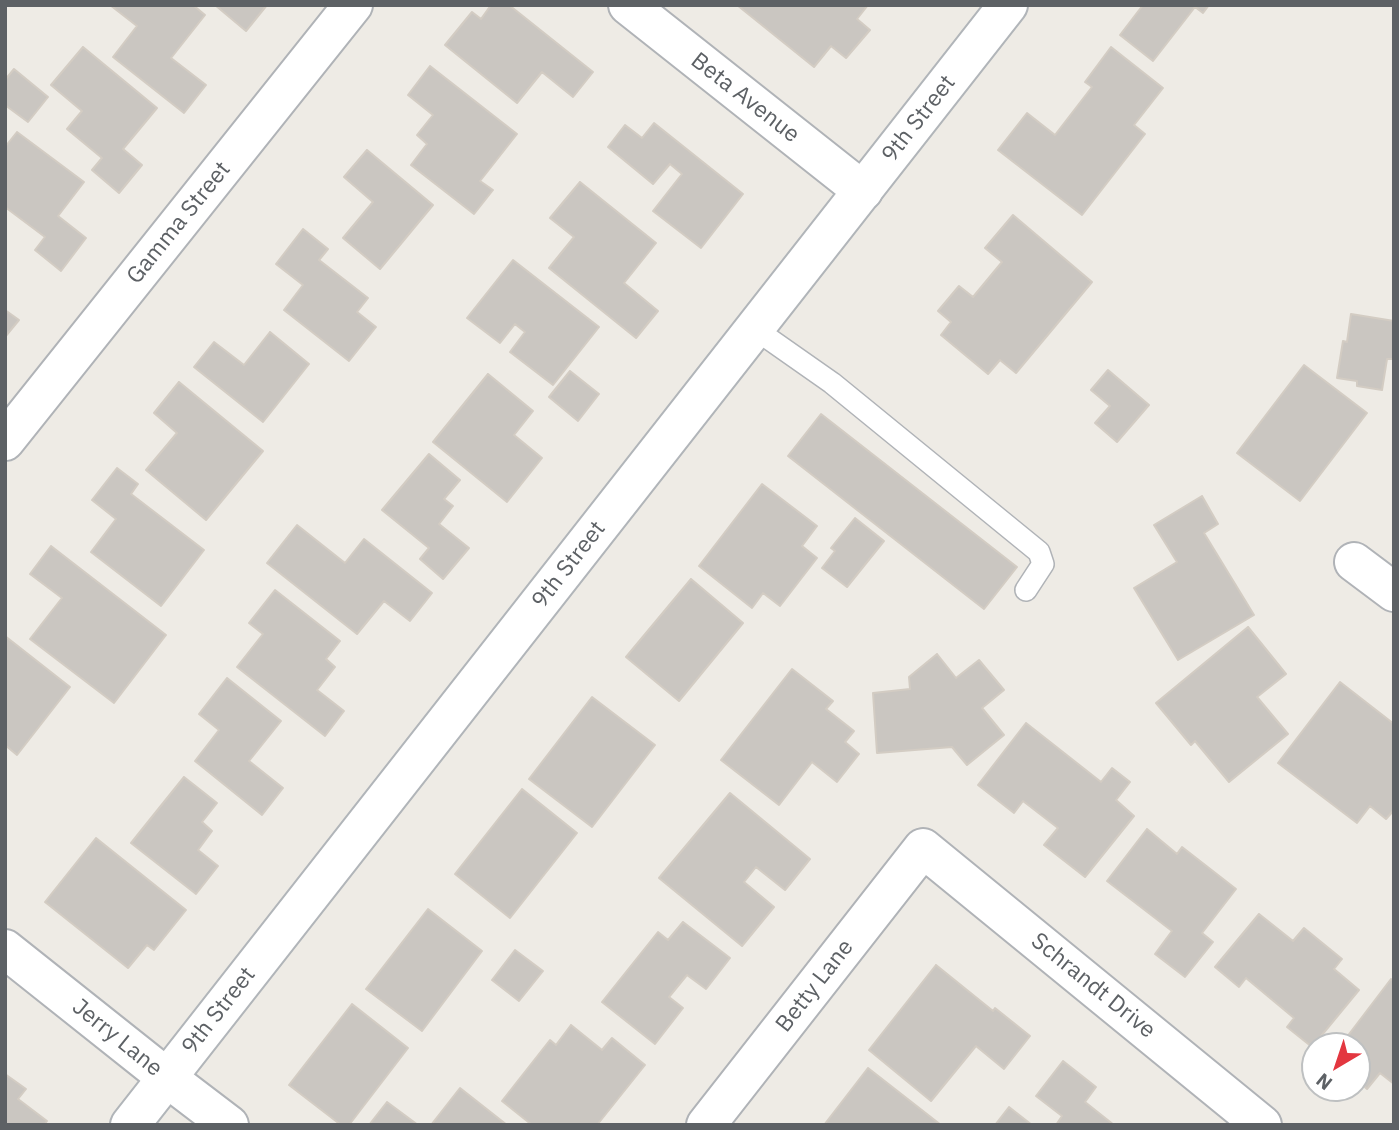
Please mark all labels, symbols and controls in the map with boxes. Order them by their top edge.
street label: Beta Avenue [685,47,805,149]
street label: 9th Street [876,70,962,168]
street label: Gamma Street [121,156,237,290]
street label: 9th Street [526,516,612,614]
street label: Schrandt Drive [1025,927,1161,1045]
street label: Betty Lane [770,934,860,1038]
street label: 9th Street [176,962,262,1060]
street label: Jerry Lane [66,993,168,1083]
north arrow [1301,1032,1371,1102]
text: N [1311,1068,1337,1095]

